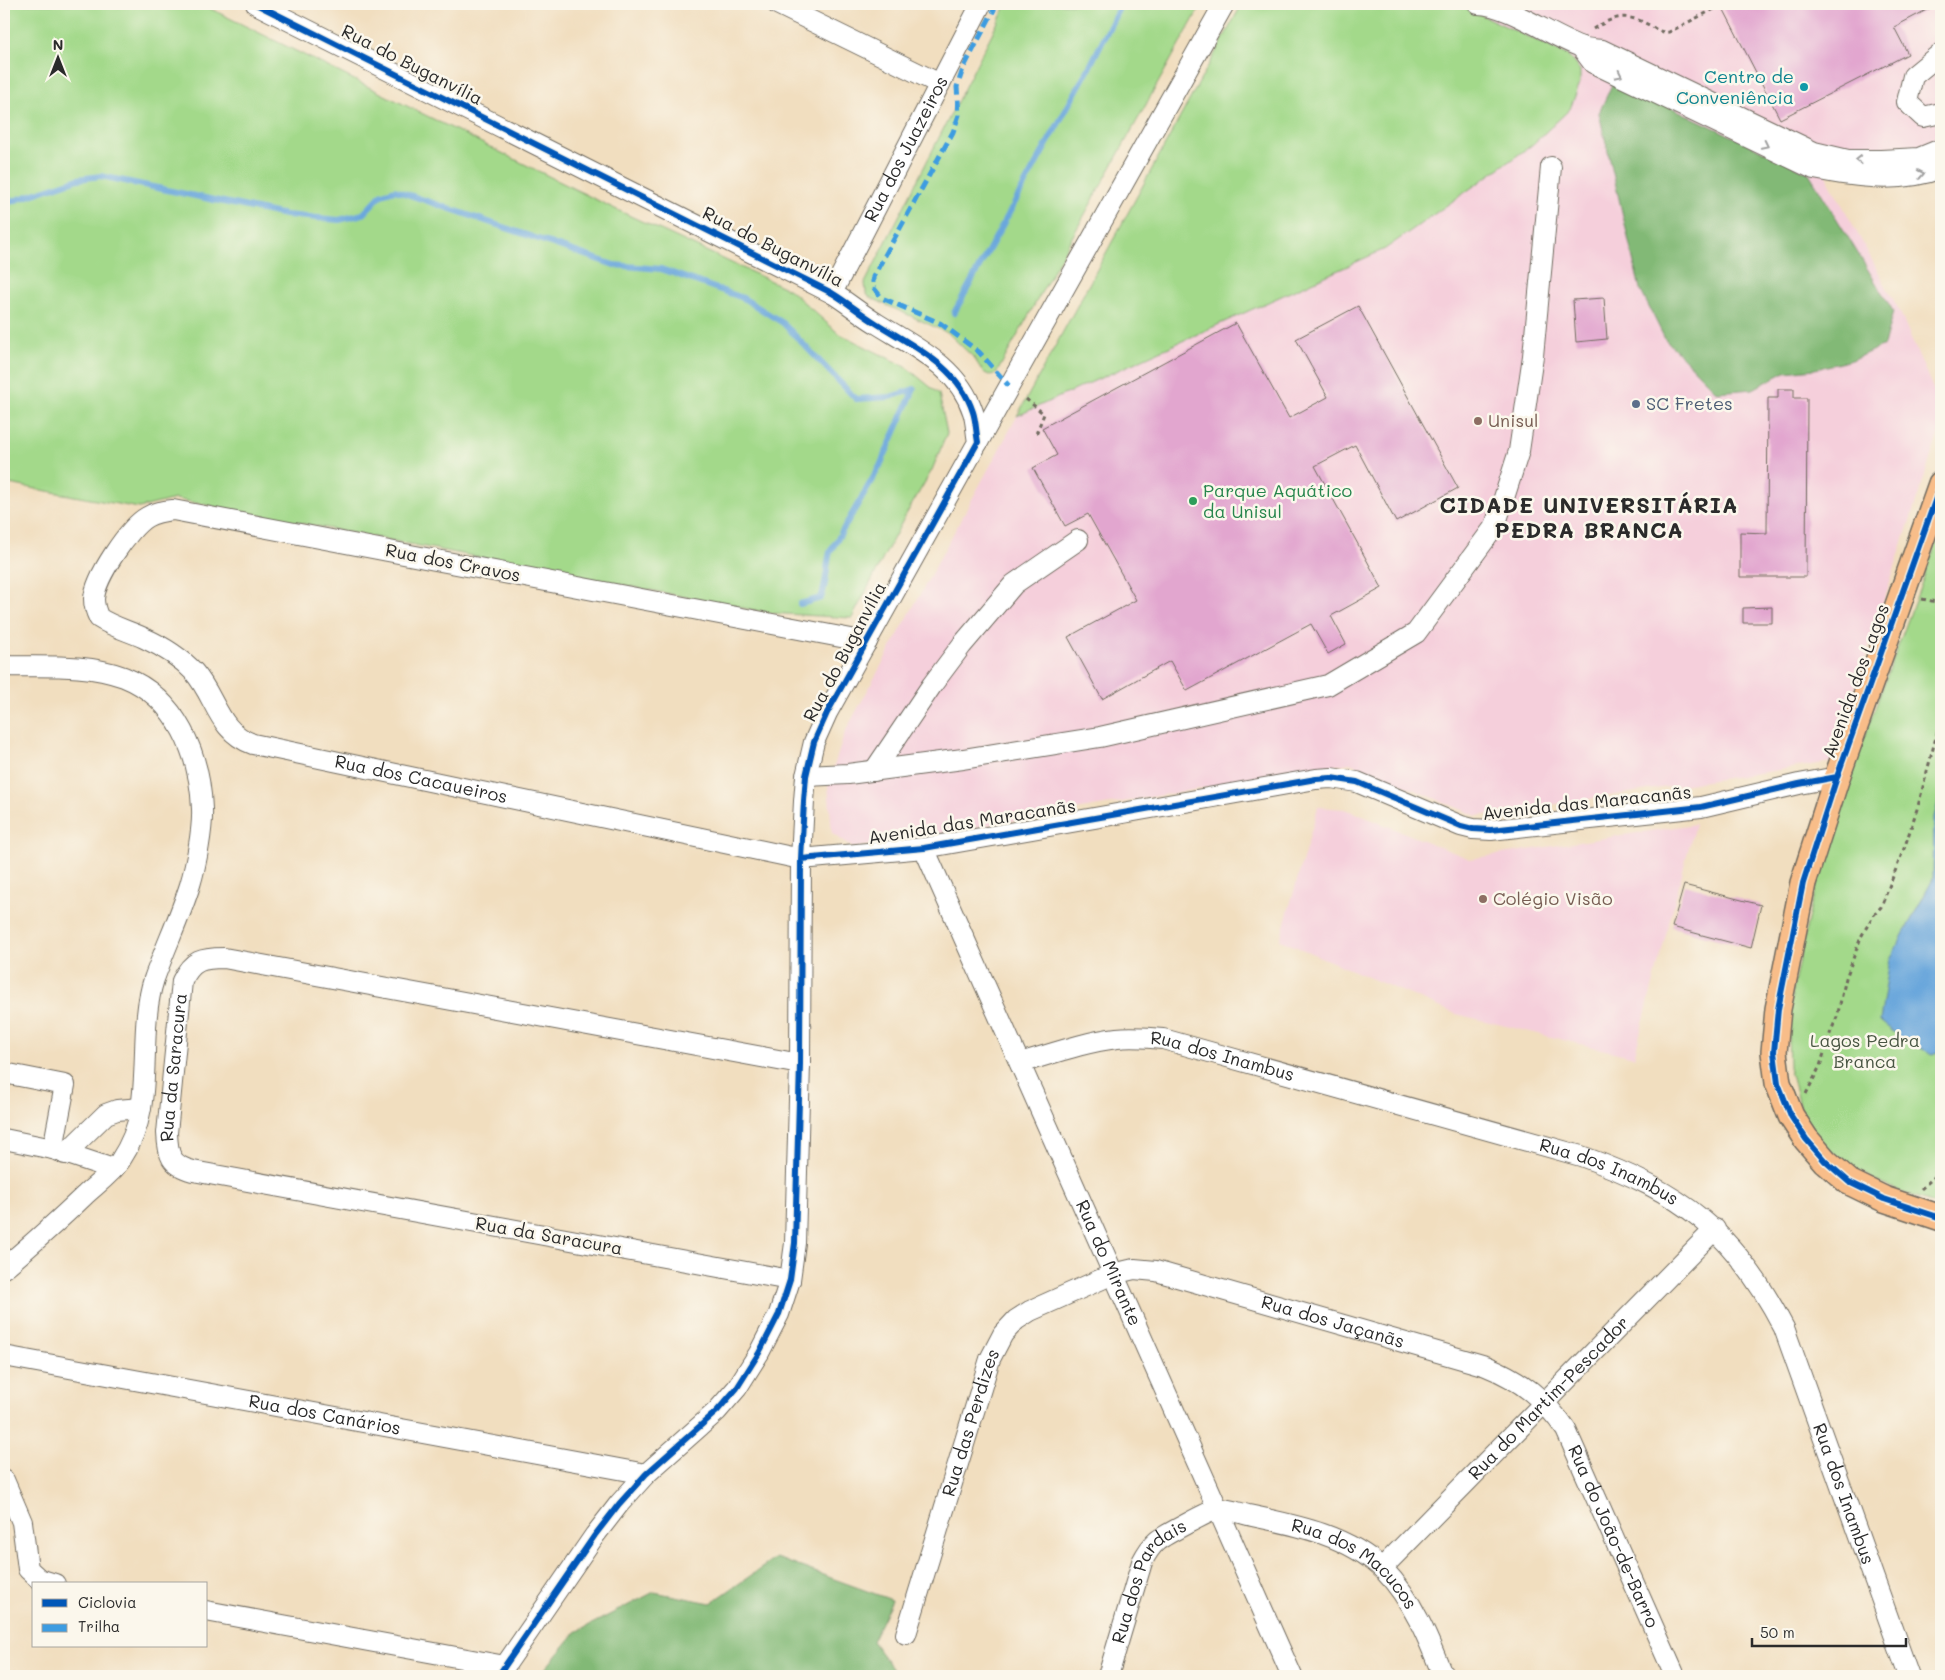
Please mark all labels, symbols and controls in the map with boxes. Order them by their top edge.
street label: Rua do Buganvília [338,18,487,110]
north arrow [32,32,82,82]
text: N [53,35,63,54]
place label: Centro de Conveniência [1676,64,1794,109]
one-way arrow [1614,69,1623,79]
street label: Rua dos Juazeiros [858,71,953,226]
marker: Centro de Conveniência [1798,81,1810,93]
one-way arrow [1760,139,1769,150]
one-way arrow [1855,155,1862,165]
one-way arrow [1917,169,1926,179]
street label: Rua do Buganvília [699,200,848,292]
place label: SC Fretes [1646,391,1733,415]
marker: SC Fretes [1630,398,1642,410]
place label: Unisul [1488,408,1539,432]
marker: Unisul [1472,415,1484,427]
place label: Parque Aquático da Unisul [1203,478,1353,523]
district label: CIDADE UNIVERSITÁRIA PEDRA BRANCA [1440,490,1738,544]
marker: Parque Aquático da Unisul [1187,495,1199,507]
street label: Rua dos Cravos [384,537,523,587]
street label: Rua do Buganvília [797,577,891,726]
street label: Avenida dos Lagos [1816,600,1894,761]
street label: Rua dos Cacaueiros [333,748,510,808]
street label: Avenida das Maracanãs [1481,779,1693,825]
street label: Avenida das Maracanãs [866,793,1077,849]
place label: Colégio Visão [1493,886,1613,910]
marker: Colégio Visão [1477,893,1489,905]
street label: Rua da Saracura [154,992,192,1142]
street label: Rua dos Inambus [1150,1025,1297,1086]
park label: Lagos Pedra Branca [1810,1028,1920,1073]
street label: Rua dos Inambus [1537,1132,1684,1210]
street label: Rua do Mirante [1071,1196,1148,1329]
street label: Rua da Saracura [474,1210,625,1260]
street label: Rua dos Jaçanãs [1259,1289,1407,1353]
street label: Rua do Martim-Pescador [1462,1311,1634,1484]
street label: Rua das Perdizes [936,1344,1004,1499]
street label: Rua dos Canários [247,1388,403,1440]
street label: Rua dos Inambus [1808,1420,1881,1567]
street label: Rua do João-de-Barro [1563,1441,1665,1632]
street label: Rua dos Macucos [1289,1512,1423,1613]
street label: Rua dos Pardais [1105,1513,1190,1646]
legend [32,1582,208,1648]
text: Ciclovia [78,1592,137,1612]
scale bar [1752,1615,1906,1647]
text: Trilha [78,1616,120,1636]
text: 50 m [1760,1622,1795,1642]

